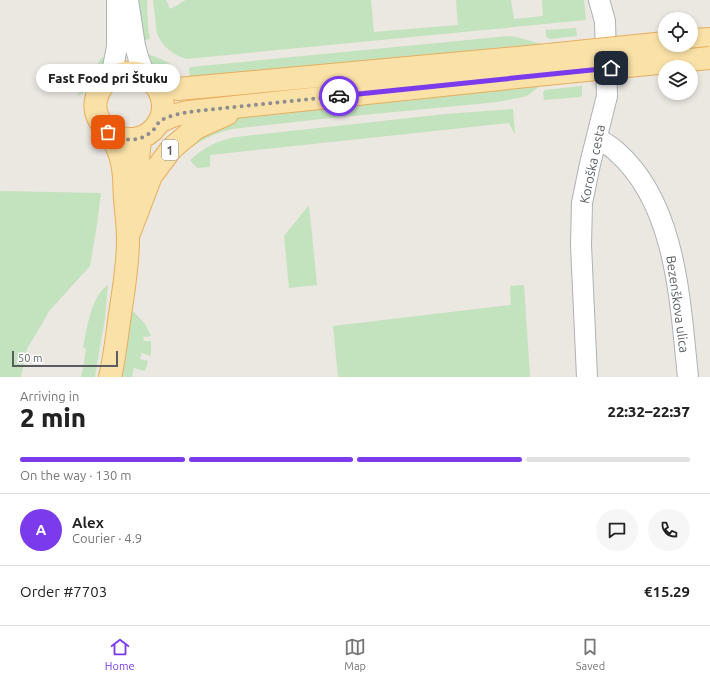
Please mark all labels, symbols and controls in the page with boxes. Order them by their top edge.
map controls [658,12,698,100]
button: locate [658,12,698,52]
pin [594,51,628,85]
icon: home [600,57,622,79]
button: layers [658,60,698,100]
callout: Fast Food pri Štuku [36,64,180,92]
text: Fast Food pri Štuku [48,71,168,85]
courier [319,76,359,116]
icon: car [328,85,350,107]
pin [91,115,125,149]
icon: bag [97,121,119,143]
street label: Koroška cesta [577,123,607,205]
road number: 1 [162,140,178,160]
street label: Bezenškova ulica [664,254,692,354]
scale bar [12,349,118,368]
text: 50 m [18,352,42,364]
text: Arriving in [20,389,79,403]
text: 2 min [20,403,86,432]
text: 22:32–22:37 [607,403,690,420]
text: On the way · 130 m [20,468,132,482]
button: chat [596,509,638,551]
button: phone [648,509,690,551]
text: Alex [72,514,104,531]
text: A [36,521,46,538]
text: Courier · 4.9 [72,531,142,545]
text: Order #7703 [20,583,107,600]
text: €15.29 [644,583,690,600]
tab: Home [105,636,135,672]
tab: Map [344,636,366,672]
tab: Saved [576,636,605,672]

